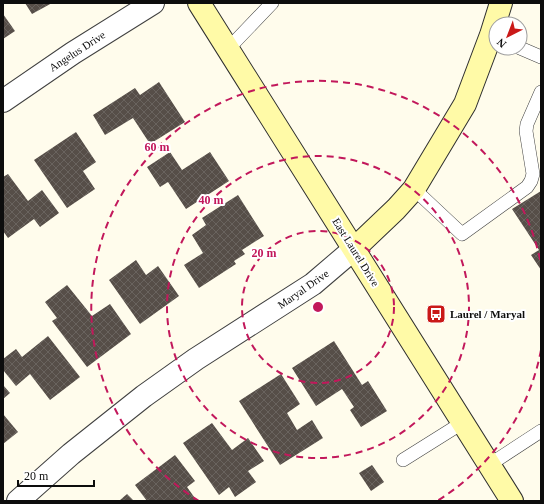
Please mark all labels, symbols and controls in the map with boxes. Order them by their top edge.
north arrow [488,16,528,56]
street label: Angelus Drive [47,28,107,74]
text: N [494,36,508,51]
text: 60 m [145,140,170,154]
text: 40 m [199,193,224,207]
street label: East Laurel Drive [330,216,382,288]
text: 20 m [252,246,277,260]
street label: Maryal Drive [275,267,331,311]
centre of rings [311,300,325,314]
bus stop icon: Laurel / Maryal [425,303,447,325]
place label: Laurel / Maryal [450,308,525,320]
scale bar [18,462,94,488]
text: 20 m [24,469,49,483]

